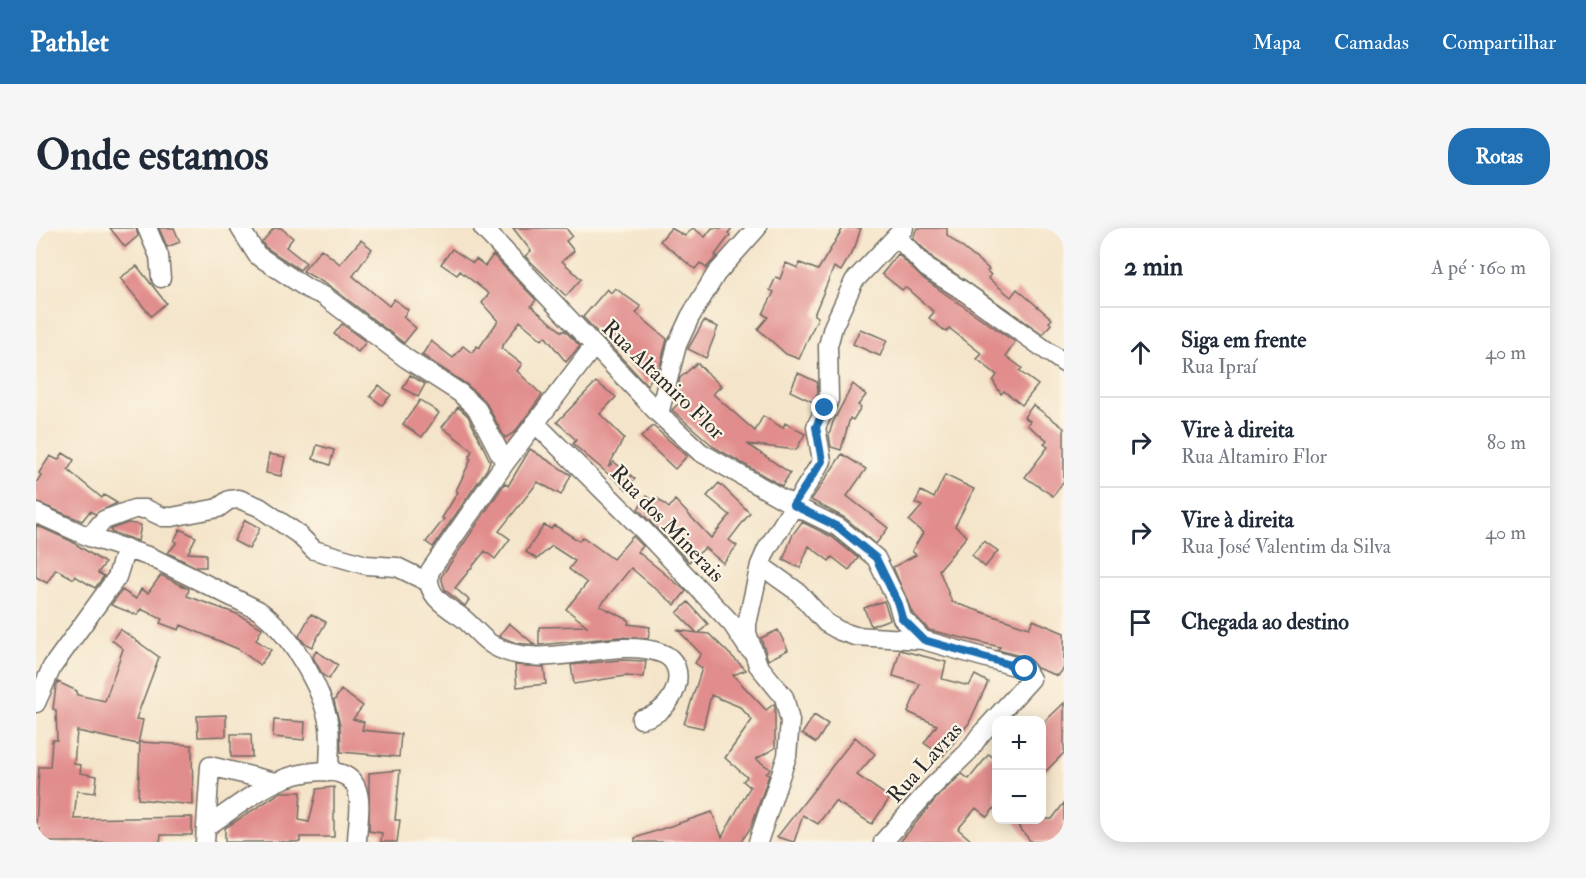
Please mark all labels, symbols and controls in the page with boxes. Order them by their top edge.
text: Pathlet [30,25,109,60]
text: Mapa [1253,29,1301,56]
text: Camadas [1334,29,1409,56]
text: Compartilhar [1442,29,1556,56]
button: Rotas [1448,128,1550,185]
text: Onde estamos [36,130,269,182]
text: 2 min [1124,251,1183,283]
text: A pé · 160 m [1431,255,1526,280]
street label: Rua Altamiro Flor [596,314,731,446]
text: Siga em frente [1181,326,1306,354]
icon: ahead [1124,336,1157,369]
text: 40 m [1485,340,1526,365]
text: Rua Ipraí [1181,354,1257,379]
route end [811,394,837,420]
text: Vire à direita [1181,416,1294,444]
icon: right [1124,426,1157,459]
text: 80 m [1487,430,1526,455]
text: Rua Altamiro Flor [1181,444,1327,469]
street label: Rua dos Minerais [604,459,730,588]
text: Vire à direita [1181,506,1294,534]
icon: right [1124,516,1157,549]
text: 40 m [1485,520,1526,545]
text: Rua José Valentim da Silva [1181,534,1391,559]
icon: arrive [1124,606,1157,639]
text: Chegada ao destino [1181,608,1349,636]
route start [1011,655,1037,681]
street label: Rua Lavras [881,716,968,809]
map controls [992,716,1046,824]
button: + [992,716,1046,770]
button: − [992,770,1046,824]

